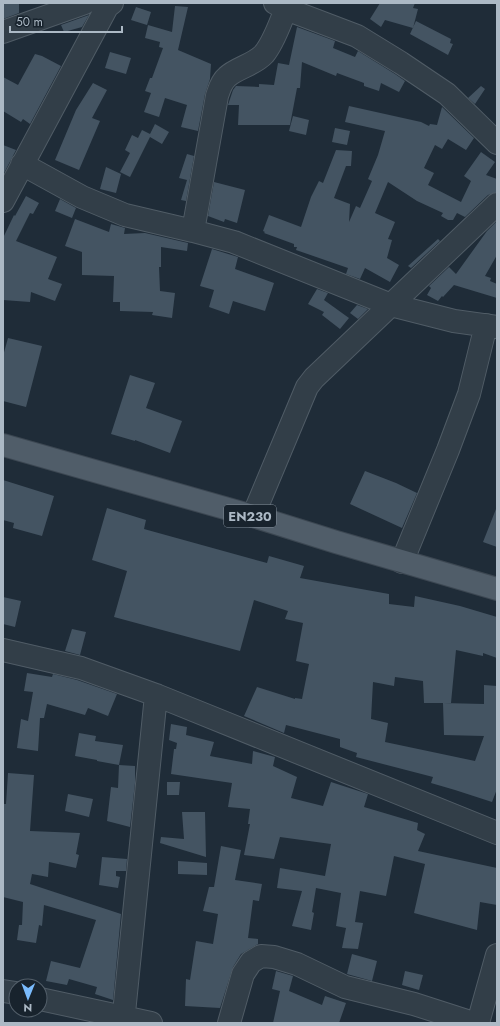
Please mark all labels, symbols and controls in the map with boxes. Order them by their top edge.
scale bar [10,8,122,34]
text: 50 m [16,13,43,31]
road number: EN230 [224,505,276,527]
north arrow [8,978,48,1018]
text: N [23,1000,32,1016]

